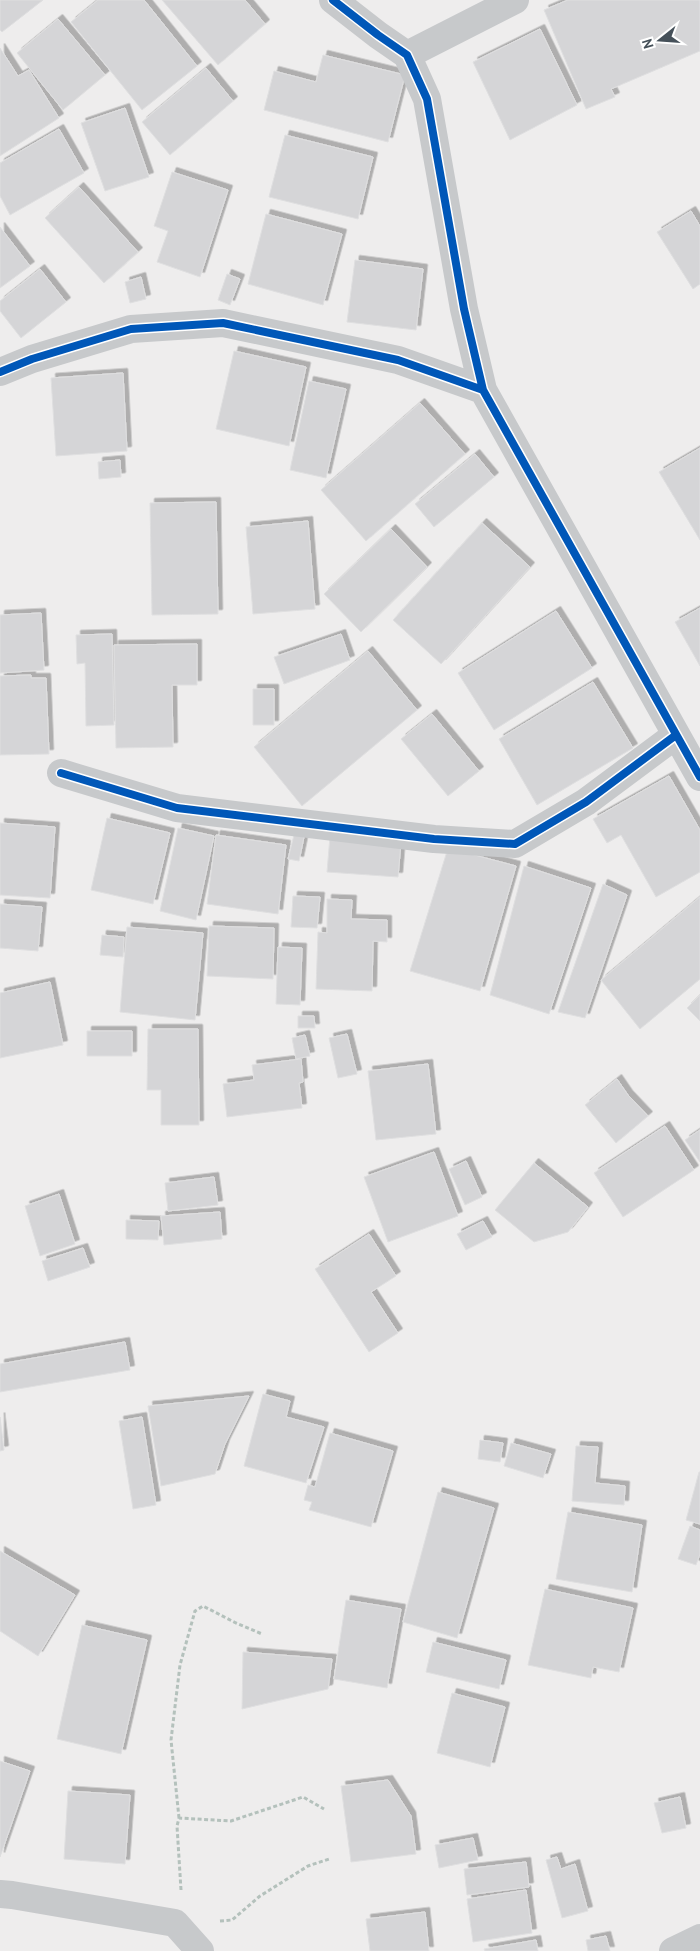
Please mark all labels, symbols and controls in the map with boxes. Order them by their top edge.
north arrow [635,15,685,65]
text: N [638,37,658,51]

